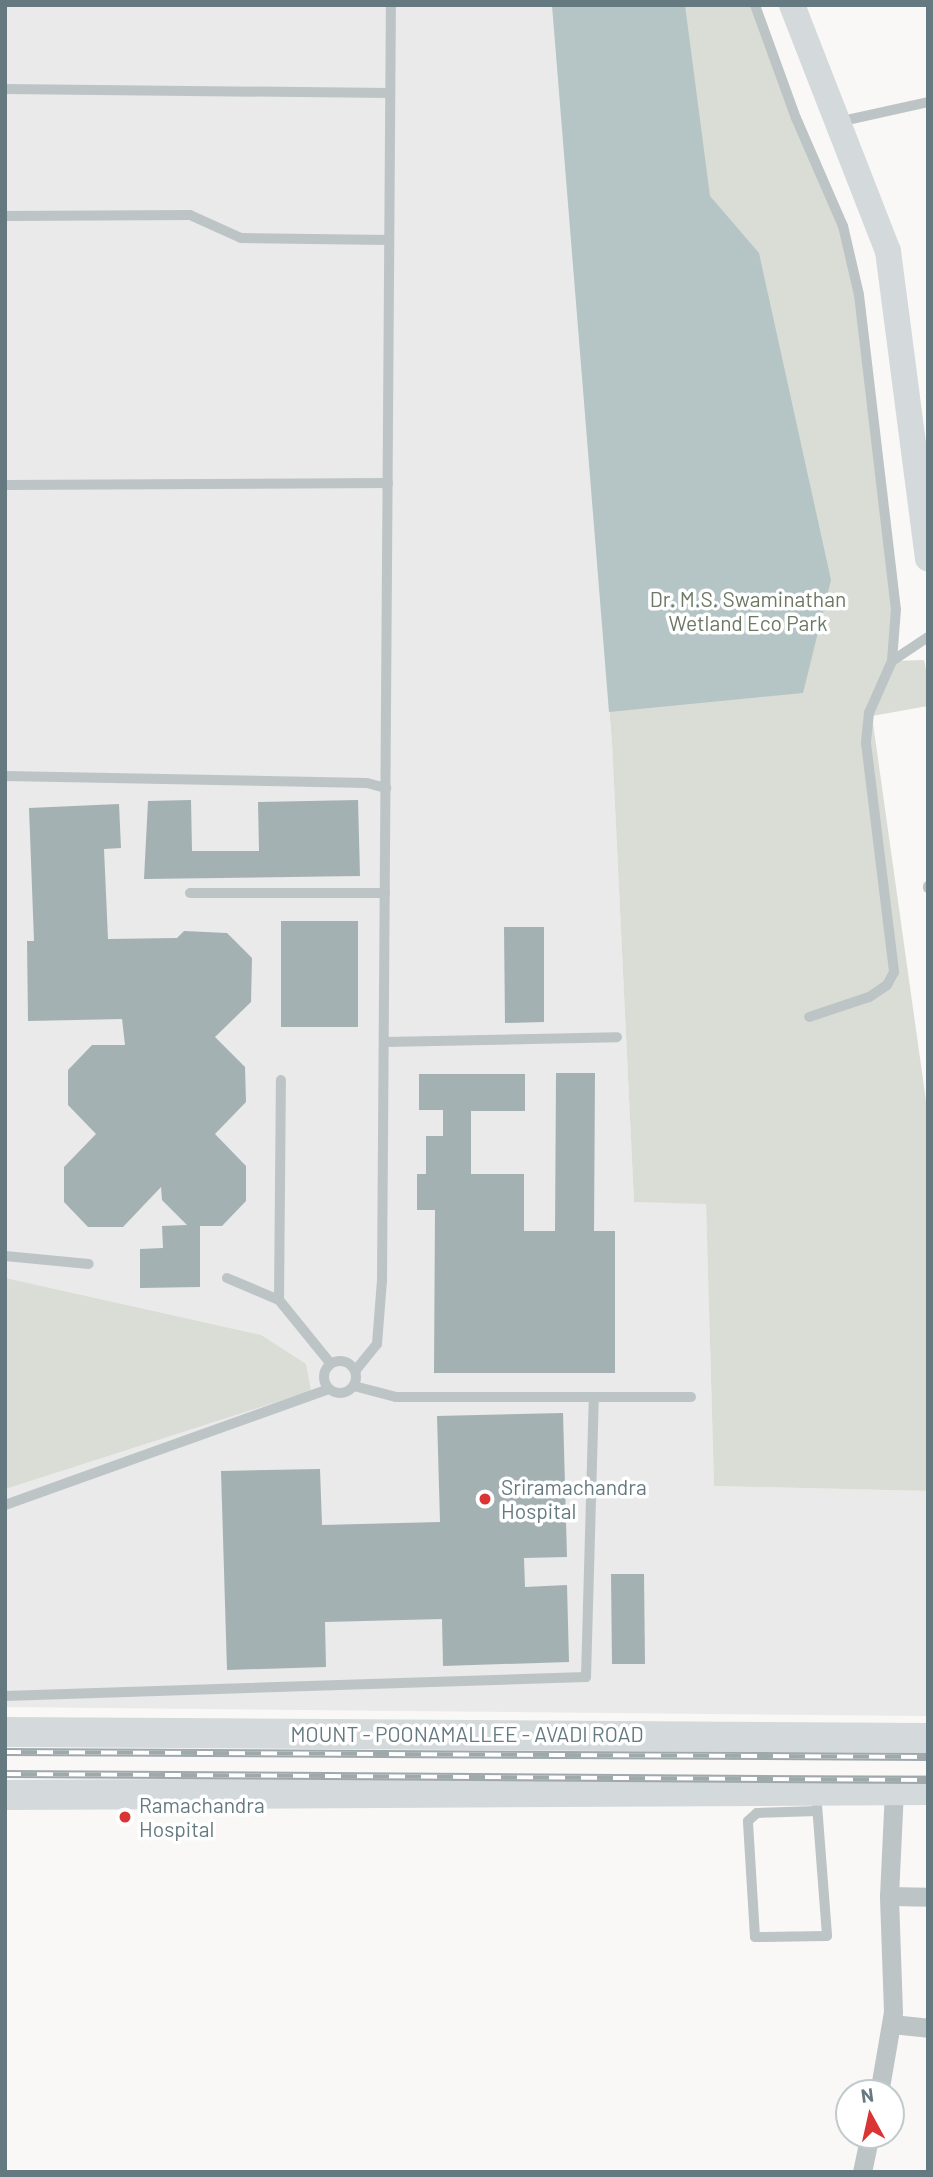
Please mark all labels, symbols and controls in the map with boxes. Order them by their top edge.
park label: Dr. M.S. Swaminathan Wetland Eco Park [650,586,846,636]
place label: Sriramachandra Hospital [501,1474,647,1524]
marker: Sriramachandra Hospital [475,1489,495,1509]
street label: MOUNT - POONAMALLEE - AVADI ROAD [291,1721,643,1747]
place label: Ramachandra Hospital [139,1792,265,1842]
marker: Ramachandra Hospital [117,1809,133,1825]
north arrow [835,2079,905,2149]
text: N [859,2082,875,2107]

